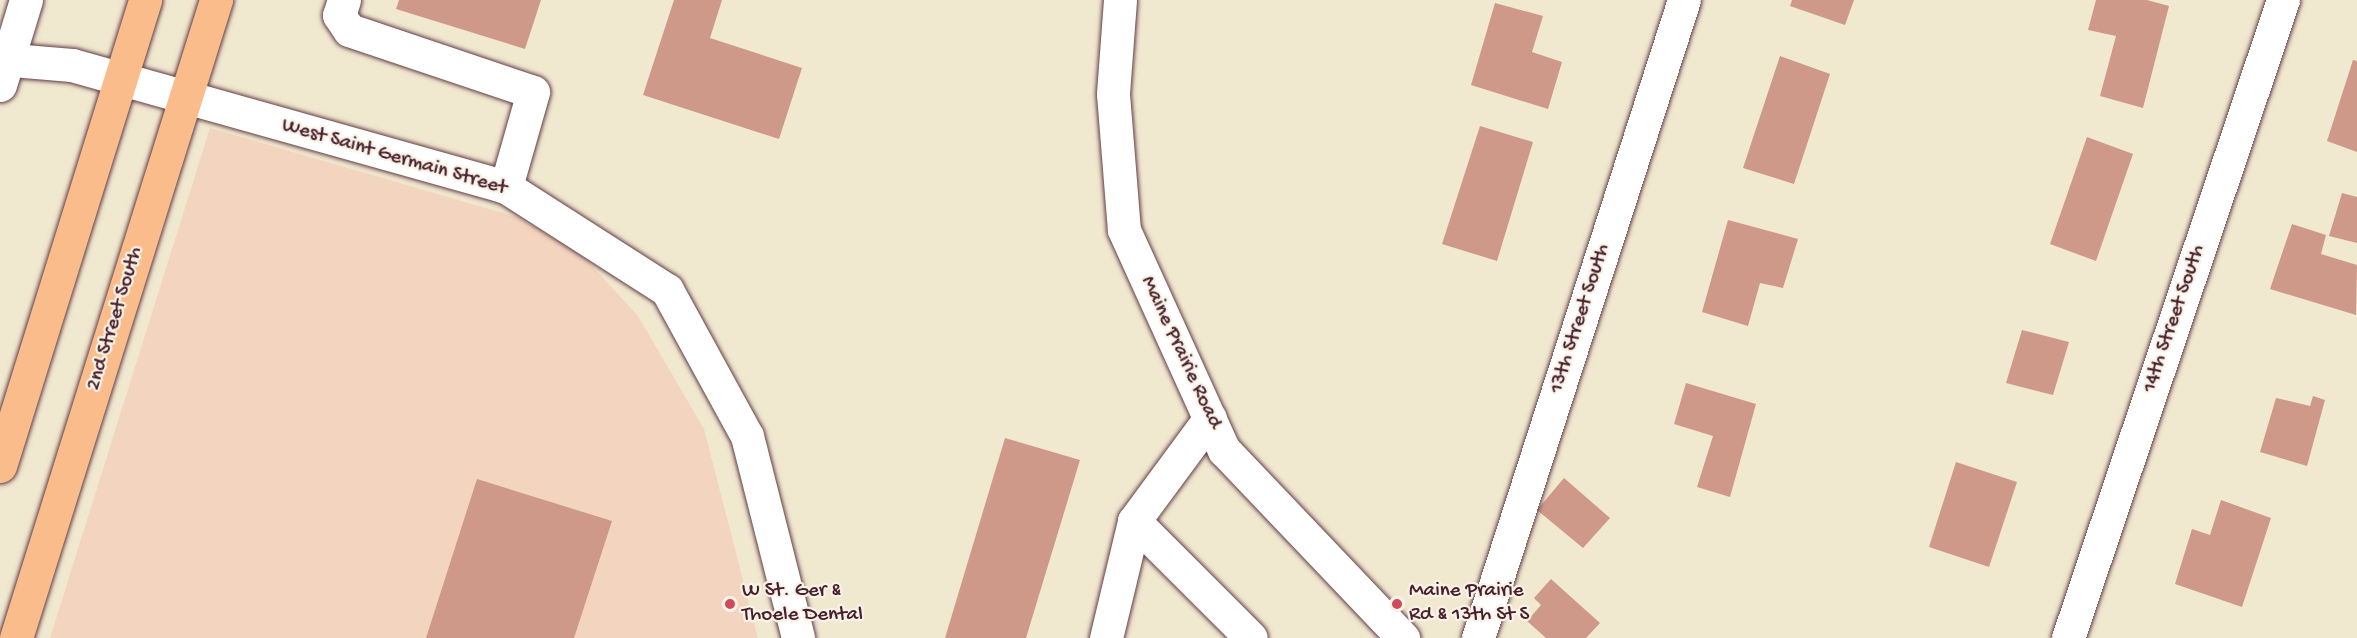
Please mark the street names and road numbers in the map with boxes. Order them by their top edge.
street label: West Saint Germain Street [279,114,509,202]
street label: 13th Street South [1545,241,1617,397]
street label: 14th Street South [2138,242,2212,396]
street label: 2nd Street South [82,244,150,394]
street label: Maine Prairie Road [1134,273,1226,433]

